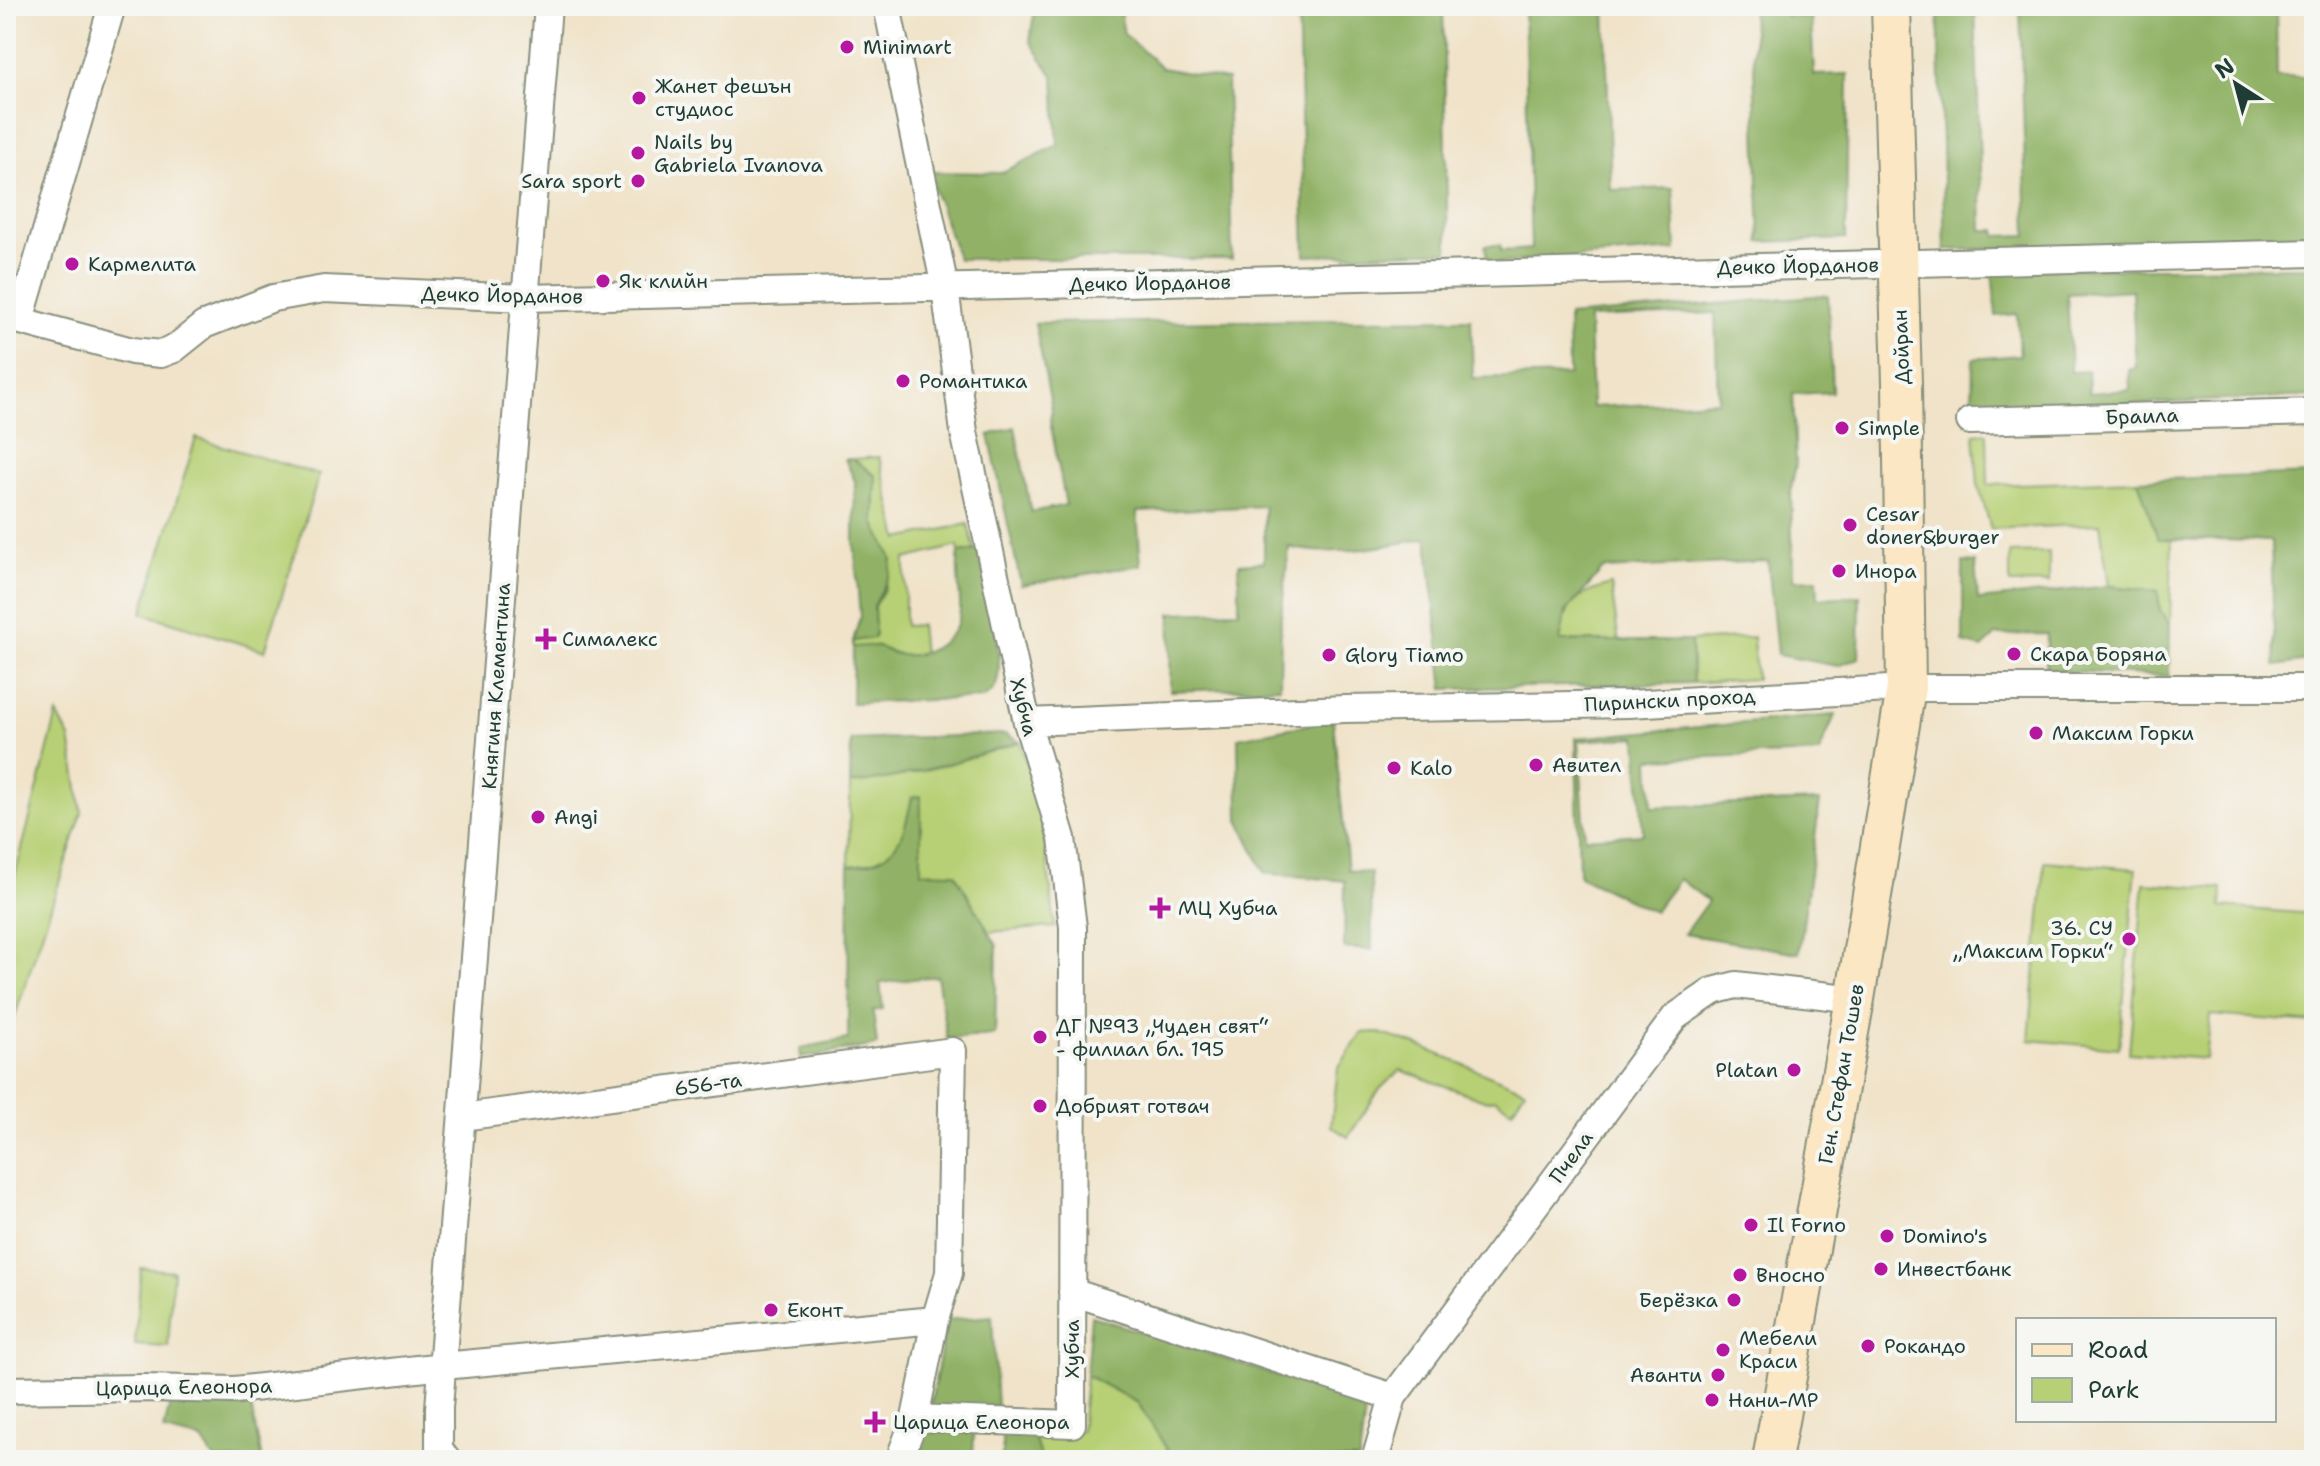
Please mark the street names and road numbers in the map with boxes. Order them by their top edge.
street label: Дечко Йорданов [1717,252,1879,280]
street label: Дечко Йорданов [1069,269,1231,297]
street label: Дечко Йорданов [421,281,583,309]
street label: Дойран [1887,309,1915,385]
street label: Браила [2105,402,2180,430]
street label: Княгиня Клементина [476,581,516,790]
street label: Хубча [1004,675,1044,739]
street label: Пирински проход [1584,683,1756,717]
street label: Ген. Стефан Тошев [1812,982,1870,1166]
street label: 656-та [673,1066,744,1102]
street label: Пчела [1543,1125,1599,1188]
street label: Хубча [1059,1319,1085,1378]
street label: Царица Елеонора [96,1372,273,1402]

